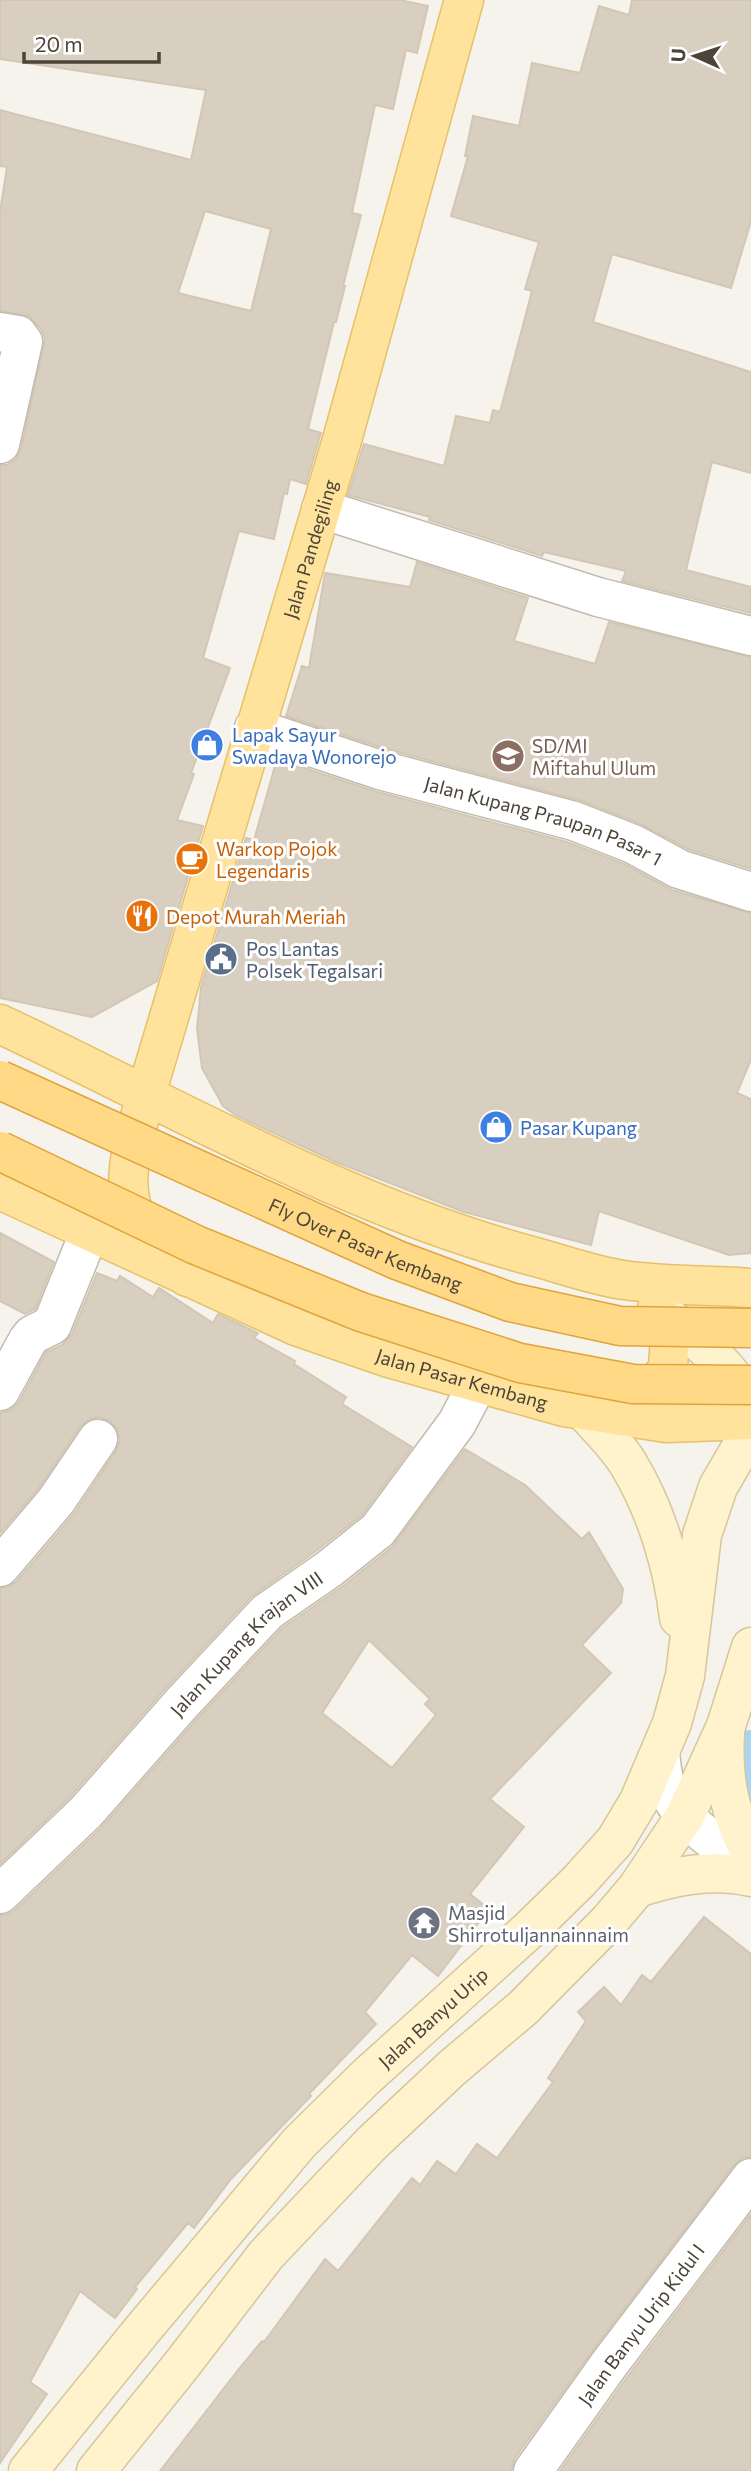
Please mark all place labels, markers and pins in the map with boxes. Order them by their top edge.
place label: Lapak Sayur Swadaya Wonorejo [232,723,397,768]
shop icon: Lapak Sayur Swadaya Wonorejo [188,726,226,764]
place label: SD/MI Miftahul Ulum [532,734,656,779]
school or university icon: SD/MI Miftahul Ulum [489,737,527,775]
place label: Warkop Pojok Legendaris [216,837,337,882]
cafe icon: Warkop Pojok Legendaris [173,840,211,878]
restaurant icon: Depot Murah Meriah [123,897,161,935]
place label: Depot Murah Meriah [166,905,346,928]
place label: Pos Lantas Polsek Tegalsari [246,937,383,982]
public building icon: Pos Lantas Polsek Tegalsari [202,940,240,978]
shop icon: Pasar Kupang [477,1108,515,1146]
place label: Pasar Kupang [520,1116,637,1139]
place label: Masjid Shirrotuljannainnaim [448,1901,629,1946]
temple icon: Masjid Shirrotuljannainnaim [405,1904,443,1942]

